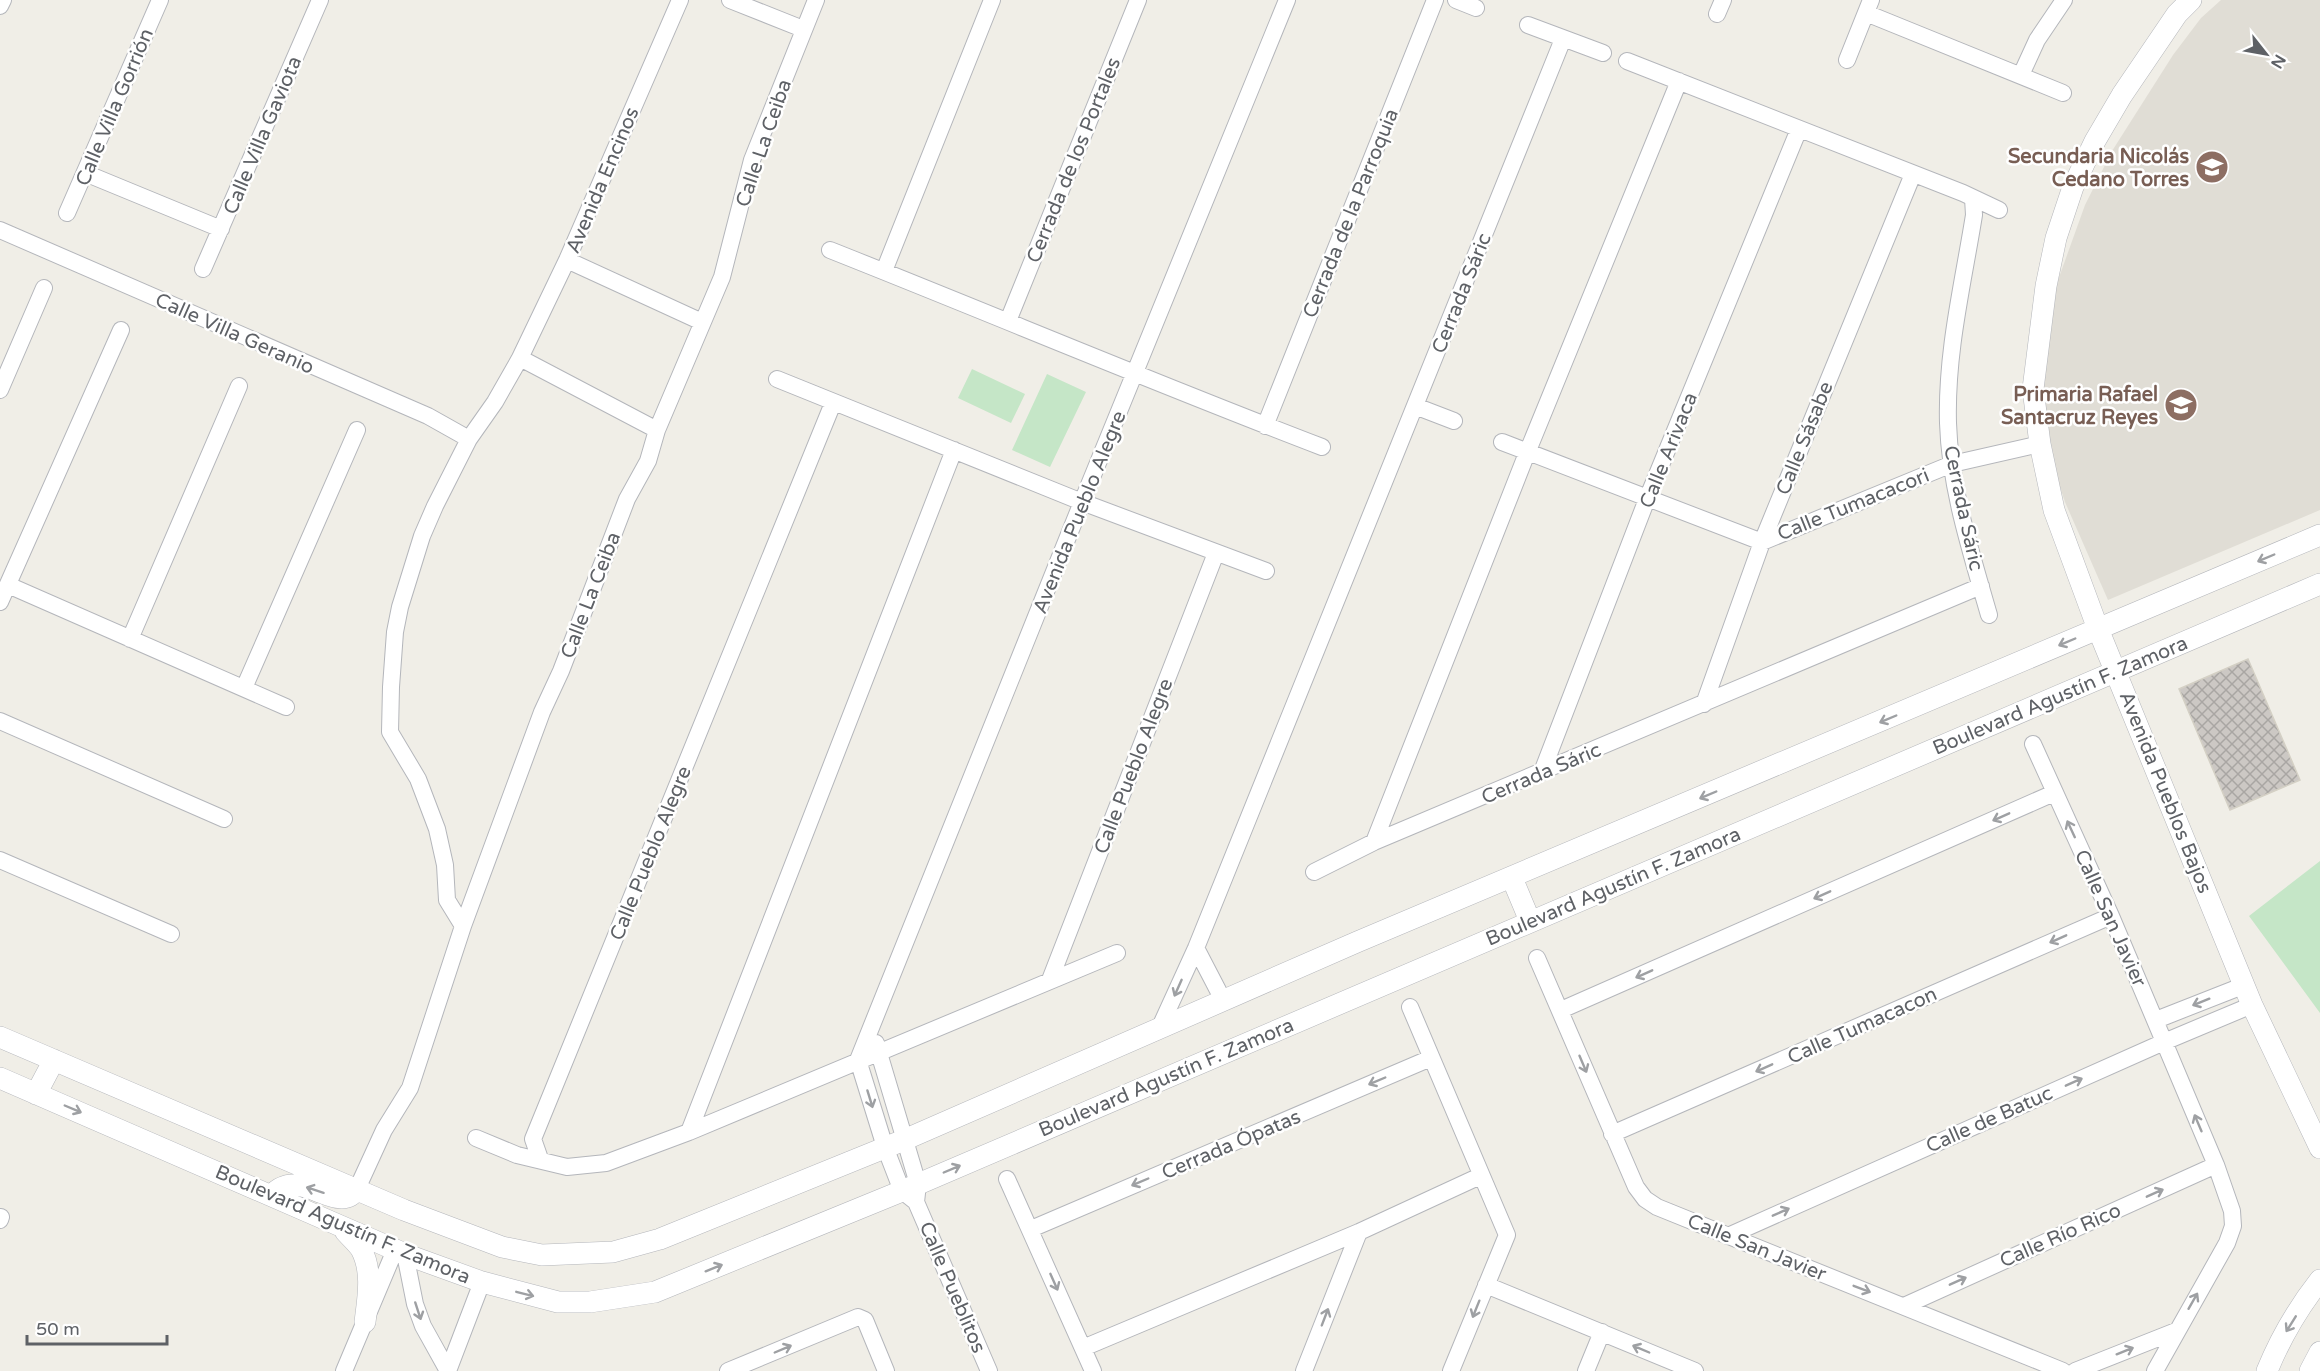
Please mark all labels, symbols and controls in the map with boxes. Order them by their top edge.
north arrow [2236,24,2296,84]
street label: Calle Villa Gorrión [71,25,159,190]
text: N [2266,51,2290,72]
street label: Calle Villa Gaviota [219,53,307,218]
street label: Cerrada de los Portales [1022,54,1126,267]
street label: Calle La Ceiba [731,76,797,210]
street label: Avenida Encinos [561,104,645,257]
street label: Cerrada de la Parroquia [1298,105,1404,321]
place label: Secundaria Nicolás Cedano Torres [2008,145,2189,192]
school or university icon: Secundaria Nicolás Cedano Torres [2194,149,2230,185]
street label: Cerrada Sáric [1427,230,1497,357]
street label: Calle Villa Geranio [151,288,318,380]
street label: Calle Sásabe [1771,378,1839,498]
place label: Primaria Rafael Santacruz Reyes [2001,383,2158,430]
school or university icon: Primaria Rafael Santacruz Reyes [2163,387,2199,423]
street label: Calle Arivaca [1635,389,1703,512]
street label: Avenida Pueblo Alegre [1028,408,1132,617]
street label: Cerrada Sáric [1938,443,1988,573]
street label: Calle Tumacacori [1774,464,1933,546]
street label: Calle La Ceiba [556,529,626,662]
one-way arrow [2257,553,2276,564]
street label: Boulevard Agustín F. Zamora [1929,631,2192,761]
one-way arrow [2059,637,2077,649]
street label: Calle Pueblo Alegre [1089,675,1178,857]
street label: Avenida Pueblos Bajos [2114,688,2217,897]
one-way arrow [1879,713,1897,725]
street label: Cerrada Sáric [1478,738,1605,810]
street label: Calle Pueblo Alegre [605,763,697,944]
one-way arrow [1700,790,1718,801]
one-way arrow [1992,812,2010,823]
one-way arrow [2064,820,2076,838]
street label: Boulevard Agustín F. Zamora [1482,822,1745,952]
street label: Calle San Javier [2069,846,2151,991]
one-way arrow [1814,890,1832,902]
one-way arrow [2049,934,2067,946]
one-way arrow [1635,968,1653,980]
one-way arrow [1172,978,1183,996]
street label: Calle Tumacacon [1784,982,1941,1070]
one-way arrow [2192,998,2210,1009]
street label: Boulevard Agustín F. Zamora [1035,1013,1298,1143]
one-way arrow [1578,1054,1589,1073]
one-way arrow [1755,1062,1773,1074]
one-way arrow [2065,1075,2083,1087]
one-way arrow [1369,1076,1387,1087]
street label: Calle de Batuc [1922,1081,2056,1159]
one-way arrow [866,1089,877,1108]
one-way arrow [64,1104,82,1115]
street label: Cerrada Ópatas [1158,1104,1305,1185]
one-way arrow [2192,1114,2203,1133]
street label: Boulevard Agustín F. Zamora [211,1160,474,1290]
one-way arrow [943,1163,961,1174]
one-way arrow [1131,1177,1149,1188]
one-way arrow [306,1184,325,1195]
one-way arrow [2145,1186,2163,1198]
street label: Calle Río Rico [1996,1198,2125,1273]
one-way arrow [1772,1206,1790,1217]
street label: Calle San Javier [1684,1209,1830,1287]
street label: Calle Pueblitos [914,1218,991,1357]
one-way arrow [704,1262,723,1273]
one-way arrow [1049,1273,1061,1291]
one-way arrow [1948,1275,1966,1287]
one-way arrow [1852,1284,1871,1295]
one-way arrow [516,1288,535,1300]
one-way arrow [2187,1293,2199,1310]
one-way arrow [1470,1299,1481,1318]
one-way arrow [413,1301,424,1320]
scale bar [27,1308,166,1346]
one-way arrow [1321,1308,1332,1326]
one-way arrow [2284,1315,2296,1332]
text: 50 m [36,1318,80,1340]
one-way arrow [1632,1342,1650,1354]
one-way arrow [773,1343,791,1354]
one-way arrow [2115,1345,2134,1356]

